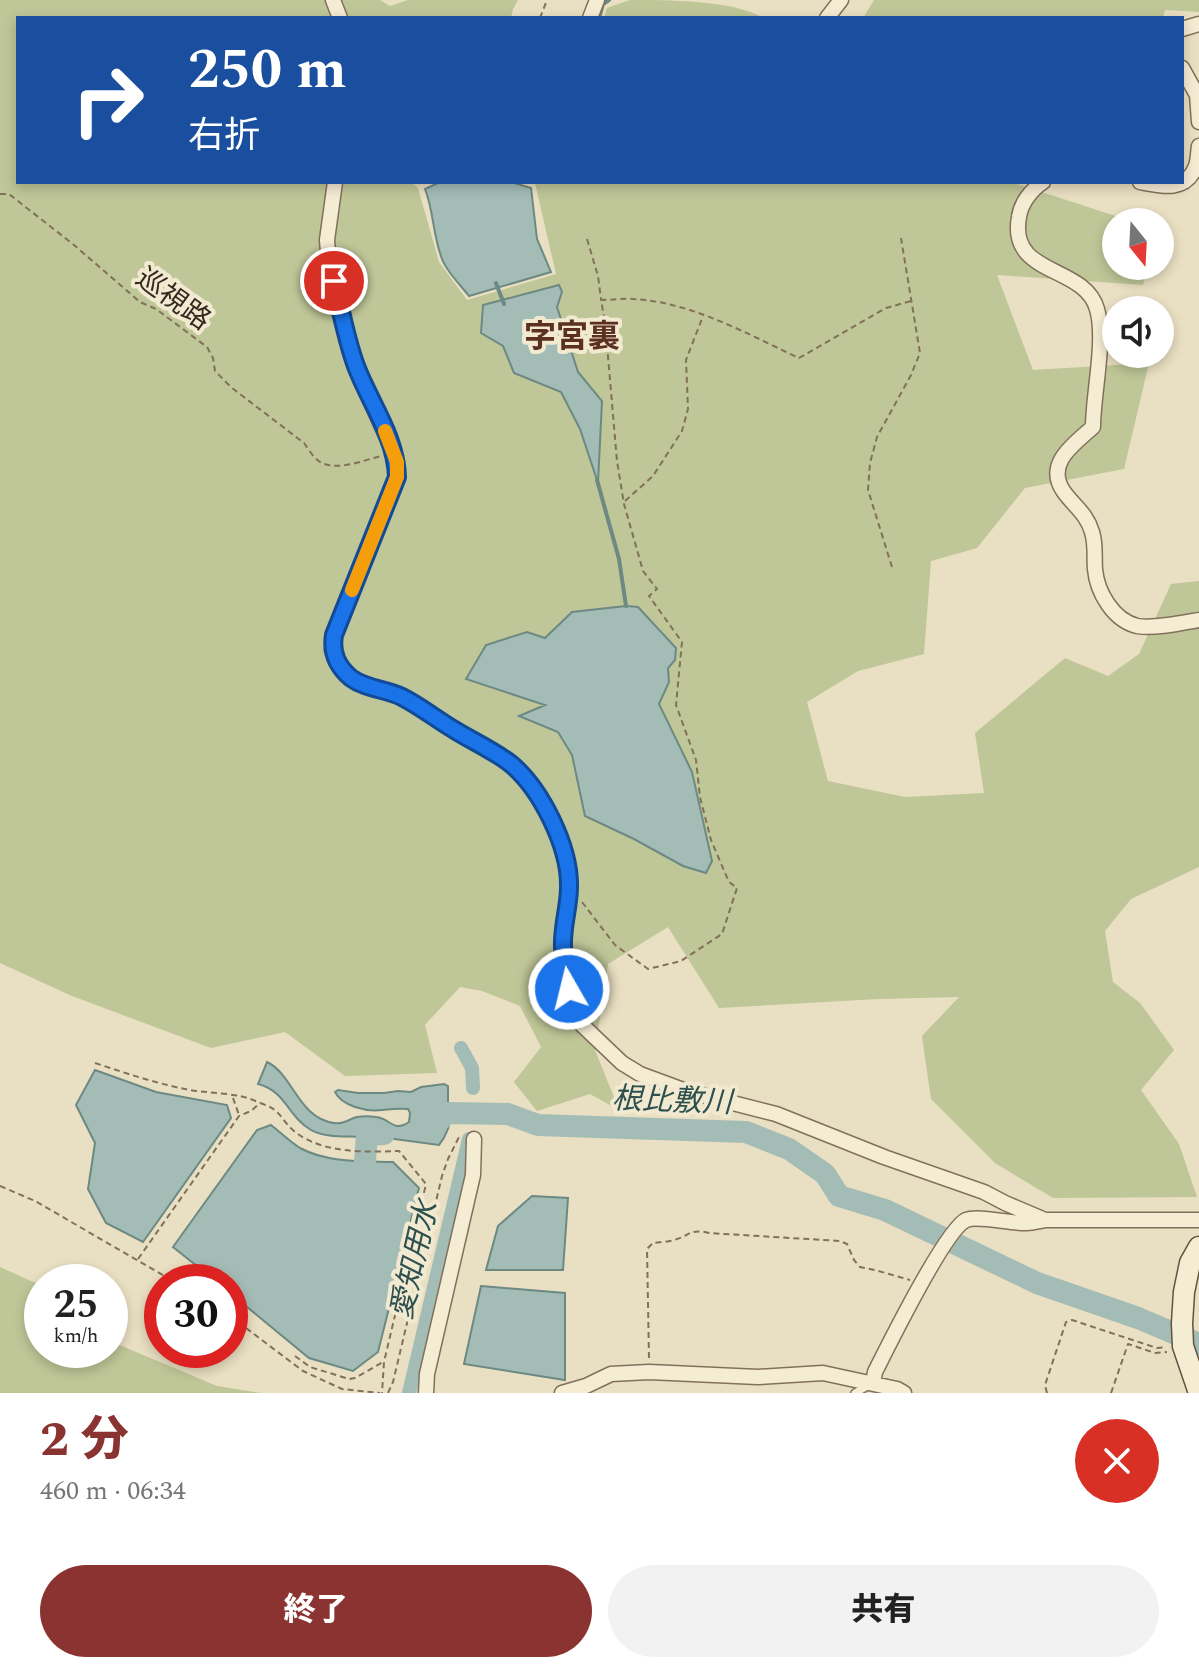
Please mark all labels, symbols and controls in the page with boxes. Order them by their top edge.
text: 250 m [188,28,347,113]
icon: right [56,48,160,152]
text: 右折 [188,109,260,164]
north arrow [1102,208,1174,280]
map controls [1102,208,1174,368]
pin [300,247,368,315]
street label: 巡視路 [126,257,220,341]
icon: arrive [312,259,356,303]
button: sound [1102,296,1174,368]
district label: 字宮裏 [524,313,620,362]
position arrow [527,947,611,1031]
water label: 根比敷川 [611,1076,736,1126]
water label: 愛知用水 [379,1194,452,1324]
speed limit sign: 30 [144,1264,248,1368]
text: 25 [54,1275,98,1336]
text: km/h [54,1321,99,1351]
text: 2 分 [40,1404,129,1477]
button: close [1075,1419,1159,1503]
text: 460 m · 06:34 [40,1471,186,1511]
button: 終了 [40,1565,592,1657]
button: 共有 [608,1565,1159,1657]

